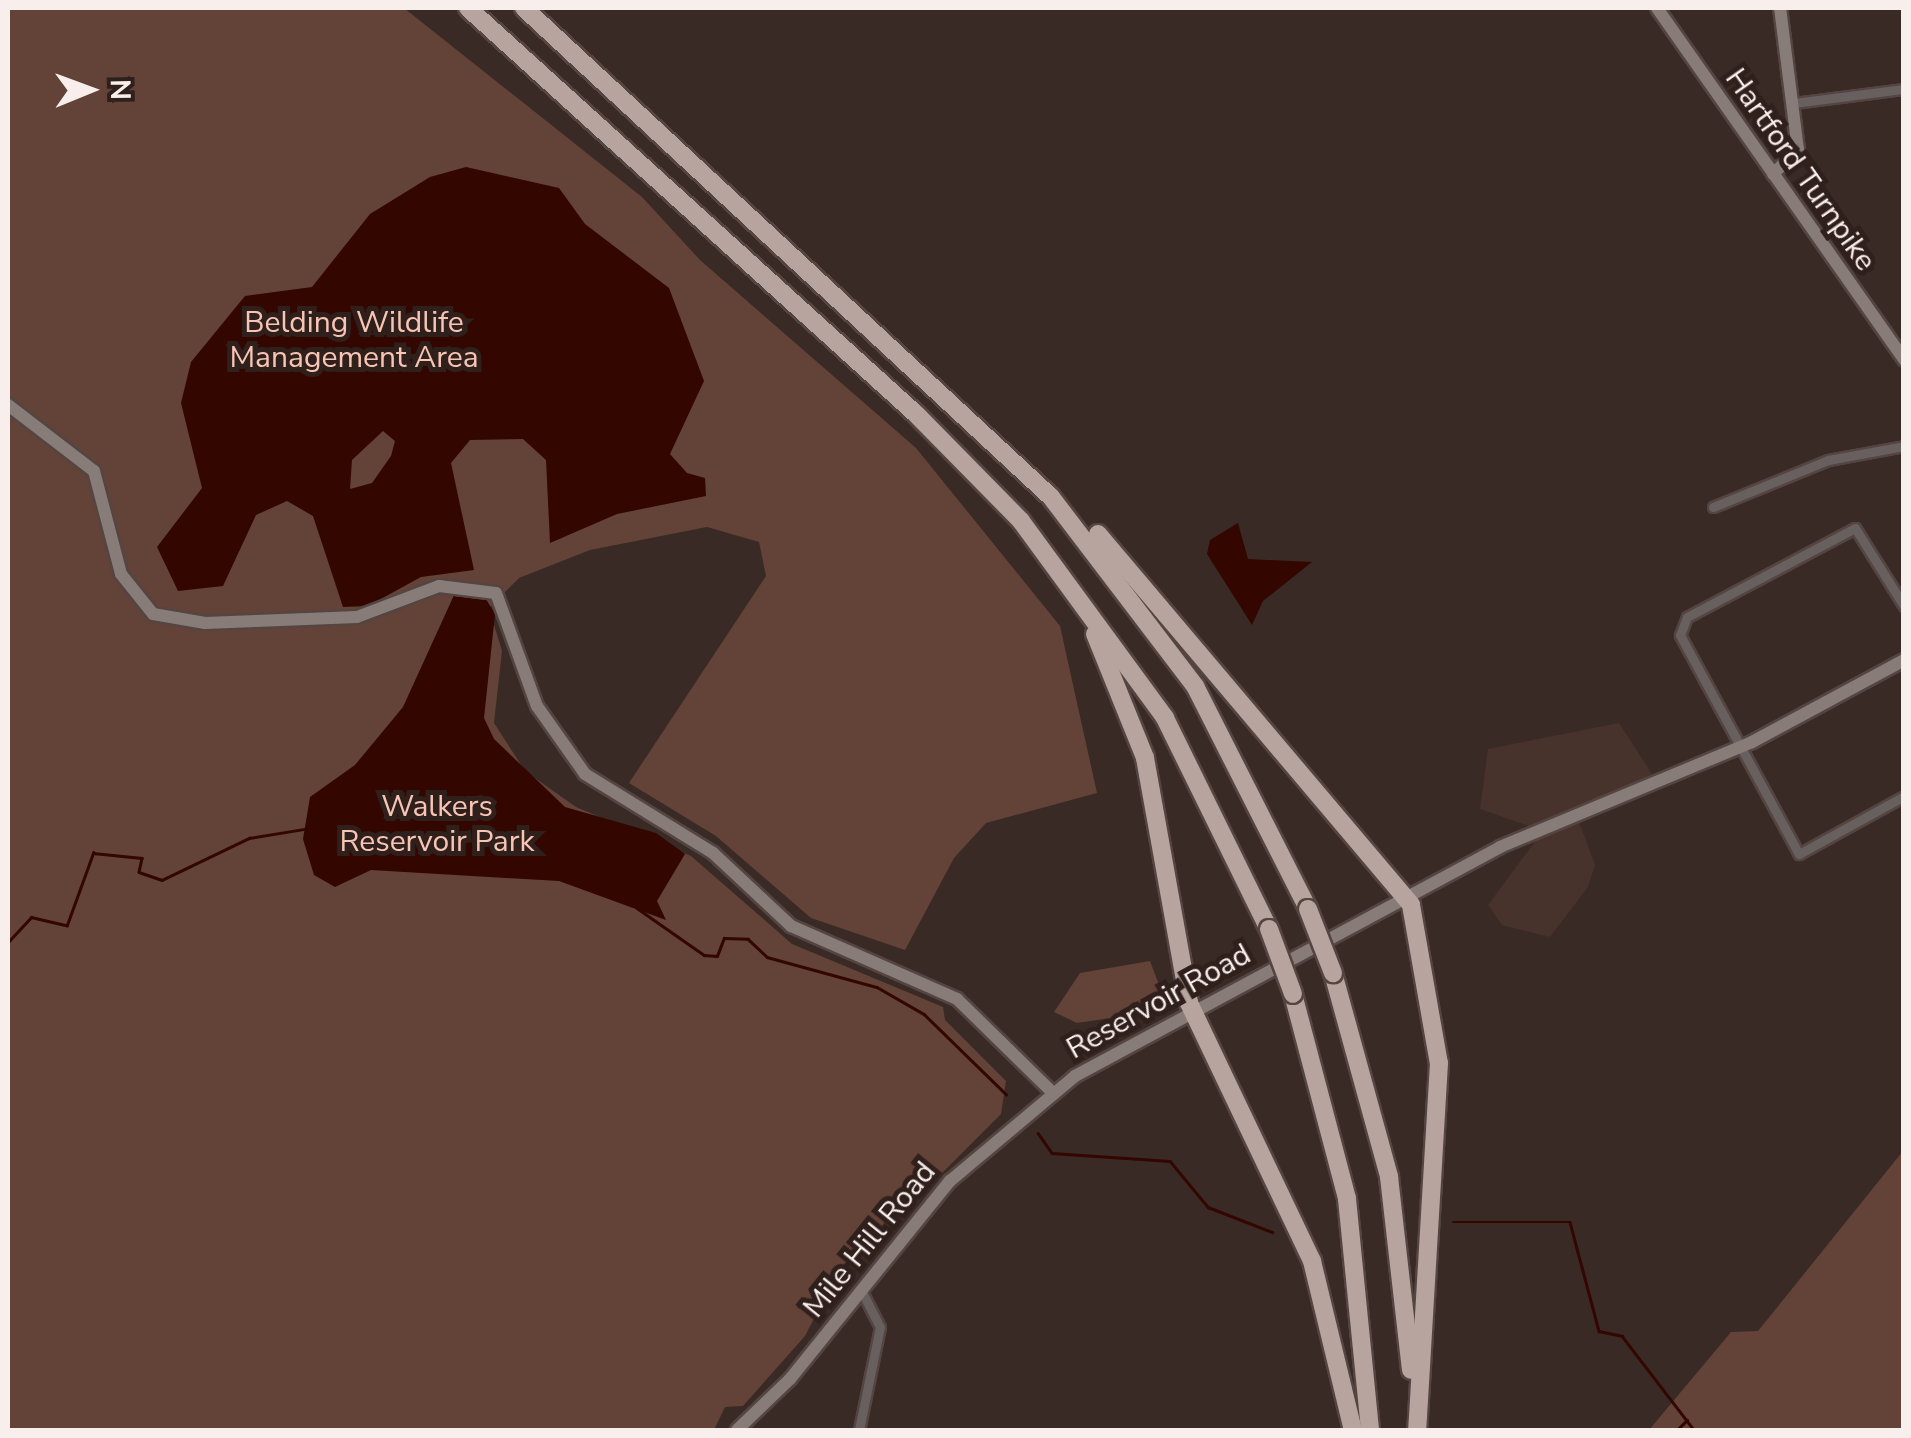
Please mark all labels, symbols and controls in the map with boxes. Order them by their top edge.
north arrow [40,40,140,140]
street label: Hartford Turnpike [1717,62,1883,278]
text: N [101,79,139,100]
park label: Belding Wildlife Management Area [229,305,479,376]
park label: Walkers Reservoir Park [340,789,534,860]
street label: Reservoir Road [1061,937,1257,1067]
street label: Mile Hill Road [796,1155,944,1325]

